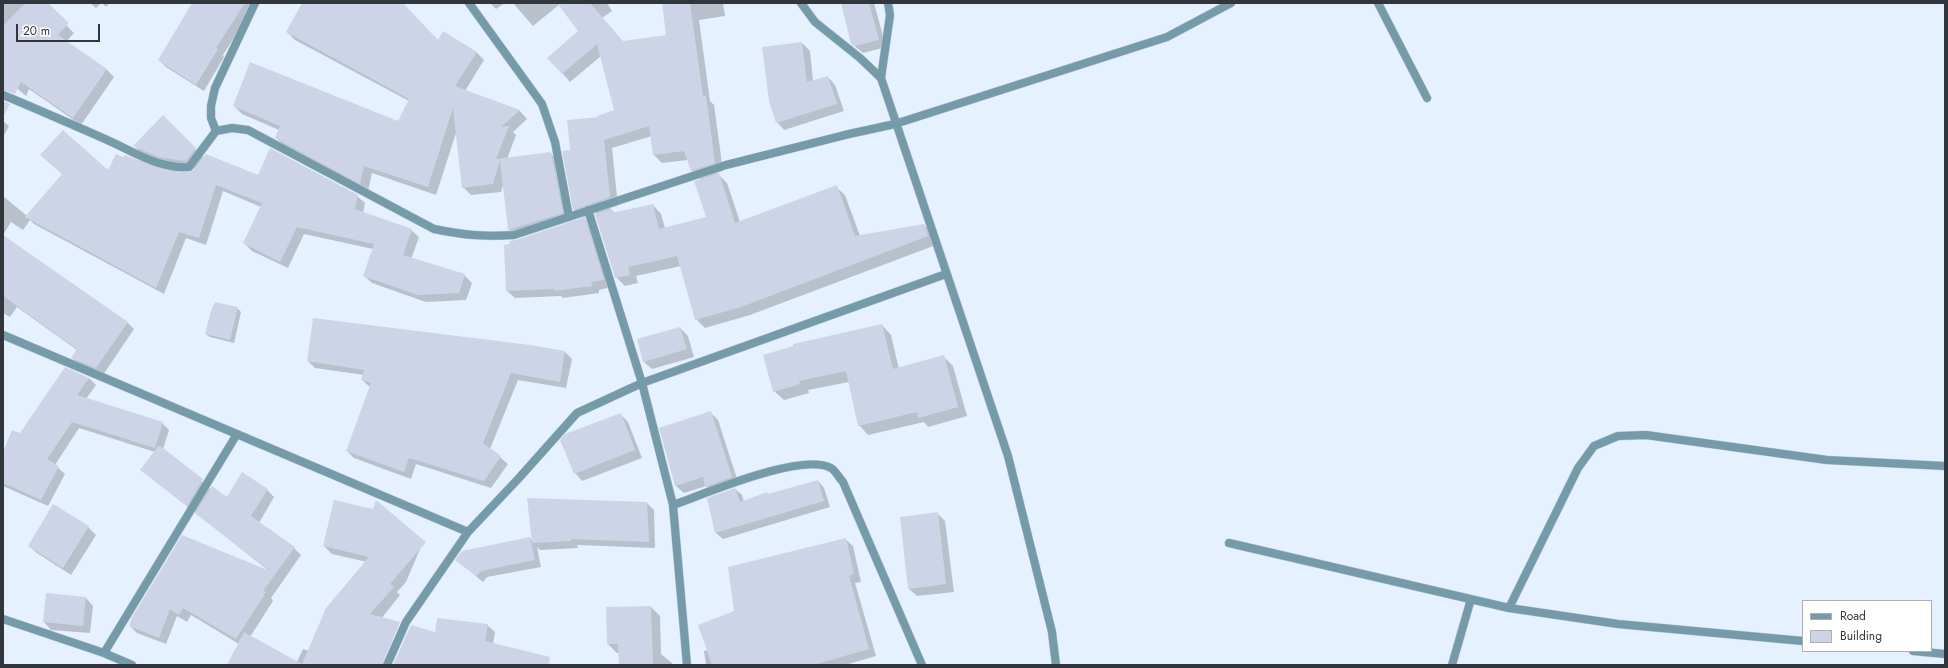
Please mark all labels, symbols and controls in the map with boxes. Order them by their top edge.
scale bar [18,16,102,42]
text: 20 m [23,22,50,40]
legend [1802,600,1932,652]
text: Road [1840,607,1866,625]
text: Building [1840,627,1882,645]

